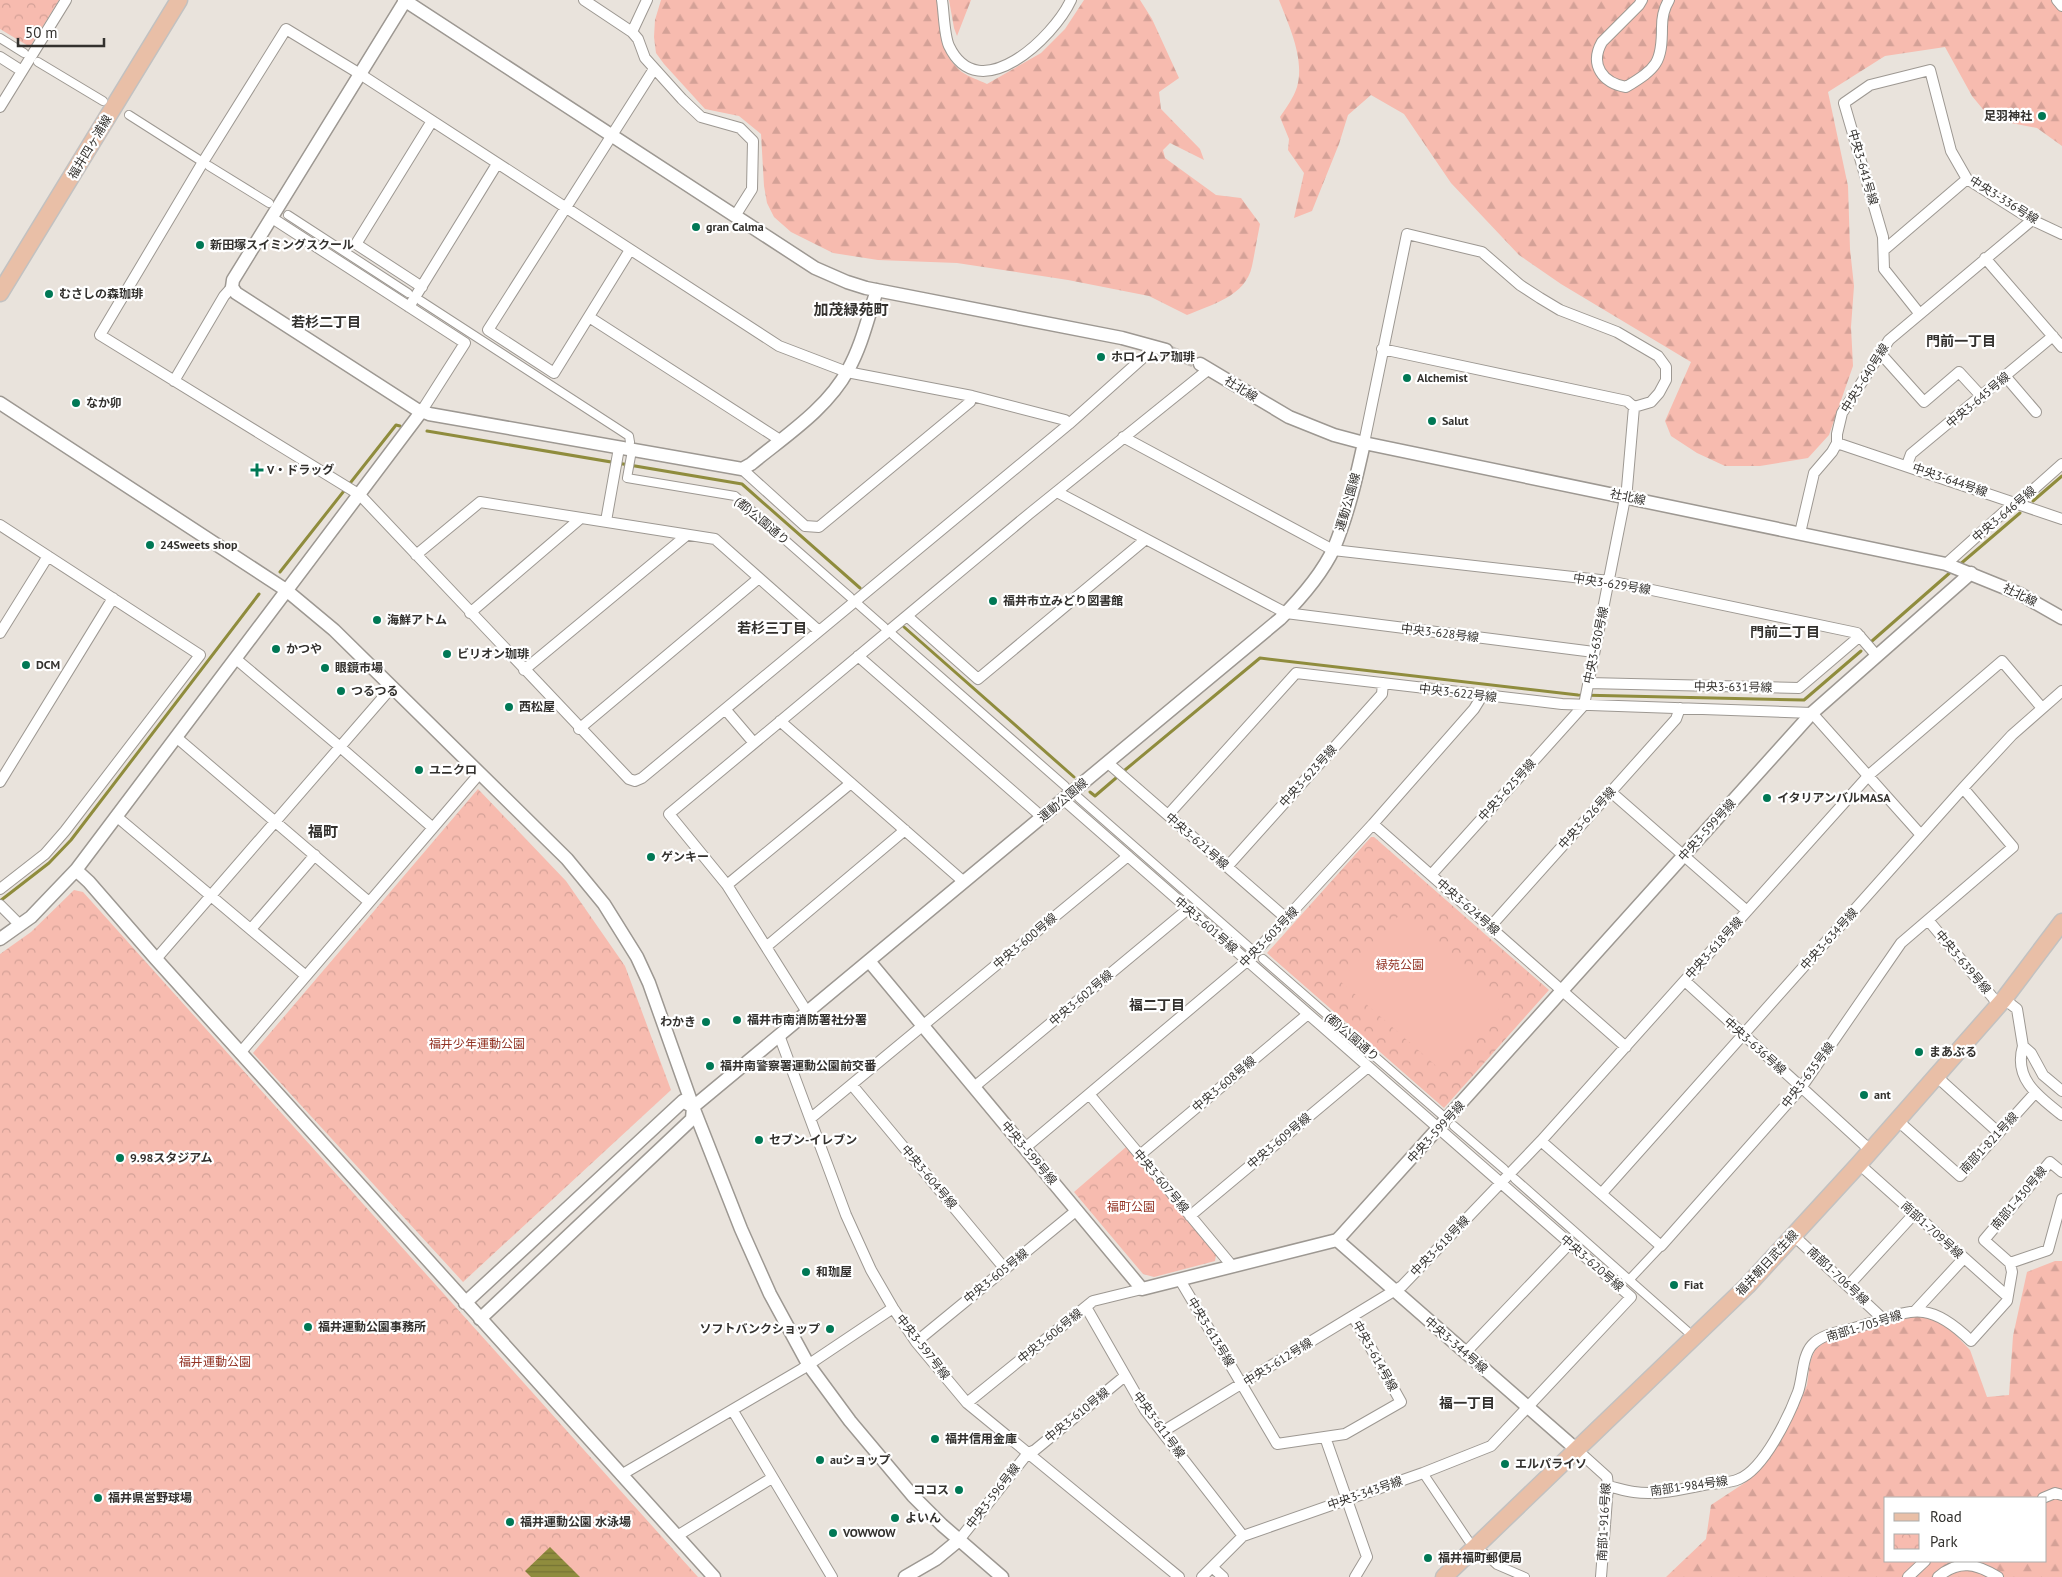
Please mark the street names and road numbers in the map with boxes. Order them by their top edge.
street label: 福井四ヶ浦線 [65,112,115,181]
street label: 中央3-641号線 [1845,127,1882,207]
street label: 中央3-336号線 [1967,172,2042,227]
street label: 中央3-640号線 [1837,340,1892,415]
street label: 中央3-645号線 [1943,369,2013,431]
street label: 社北線 [1222,373,1261,404]
street label: 中央3-644号線 [1911,460,1990,499]
street label: 運動公園線 [1332,471,1363,533]
street label: 中央3-646号線 [1969,483,2039,545]
street label: 社北線 [1609,485,1647,508]
street label: (都)公園通り [732,493,793,548]
street label: 中央3-629号線 [1572,570,1652,597]
street label: 社北線 [2001,580,2040,609]
street label: 中央3-630号線 [1580,605,1611,685]
street label: 中央3-628号線 [1400,620,1480,645]
street label: 中央3-631号線 [1694,678,1772,695]
street label: 中央3-622号線 [1418,680,1498,705]
street label: 中央3-623号線 [1276,741,1339,810]
street label: 中央3-625号線 [1475,755,1538,824]
street label: 運動公園線 [1035,775,1090,825]
street label: 中央3-626号線 [1555,783,1618,852]
street label: 中央3-599号線 [1675,795,1738,864]
street label: 中央3-621号線 [1163,809,1232,872]
street label: 中央3-624号線 [1434,875,1503,938]
street label: 中央3-601号線 [1172,893,1241,956]
street label: 中央3-603号線 [1236,903,1301,970]
street label: 中央3-634号線 [1797,904,1860,973]
street label: 中央3-600号線 [990,910,1060,972]
street label: 中央3-618号線 [1682,913,1745,982]
street label: 中央3-639号線 [1932,927,1994,997]
street label: 中央3-602号線 [1046,967,1116,1029]
street label: (都)公園通り [1322,1009,1382,1064]
street label: 中央3-636号線 [1721,1014,1790,1077]
street label: 中央3-635号線 [1778,1039,1837,1111]
street label: 中央3-608号線 [1189,1053,1259,1115]
street label: 中央3-599号線 [1404,1097,1467,1166]
street label: 南部1-821号線 [1956,1109,2021,1176]
street label: 中央3-609号線 [1244,1110,1314,1172]
street label: 中央3-599号線 [998,1118,1060,1188]
street label: 中央3-604号線 [898,1142,960,1212]
street label: 中央3-607号線 [1130,1146,1192,1216]
street label: 南部1-430号線 [1988,1163,2050,1233]
street label: 南部1-709号線 [1898,1198,1967,1261]
street label: 中央3-618号線 [1407,1212,1472,1279]
street label: 福井朝日武生線 [1732,1227,1801,1298]
street label: 中央3-620号線 [1558,1231,1627,1294]
street label: 南部1-706号線 [1805,1243,1872,1308]
street label: 中央3-605号線 [960,1245,1031,1306]
street label: 中央3-613号線 [1185,1294,1238,1369]
street label: 中央3-606号線 [1014,1305,1085,1366]
street label: 南部1-705号線 [1824,1307,1904,1344]
street label: 中央3-597号線 [893,1311,953,1382]
street label: 中央3-344号線 [1422,1313,1491,1376]
street label: 中央3-614号線 [1350,1318,1401,1394]
street label: 中央3-612号線 [1240,1334,1315,1389]
street label: 中央3-610号線 [1041,1384,1112,1445]
street label: 中央3-611号線 [1130,1389,1189,1461]
street label: 中央3-596号線 [963,1460,1023,1531]
street label: 中央3-343号線 [1325,1473,1404,1512]
street label: 南部1-984号線 [1649,1473,1729,1498]
street label: 南部1-916号線 [1594,1482,1613,1562]

